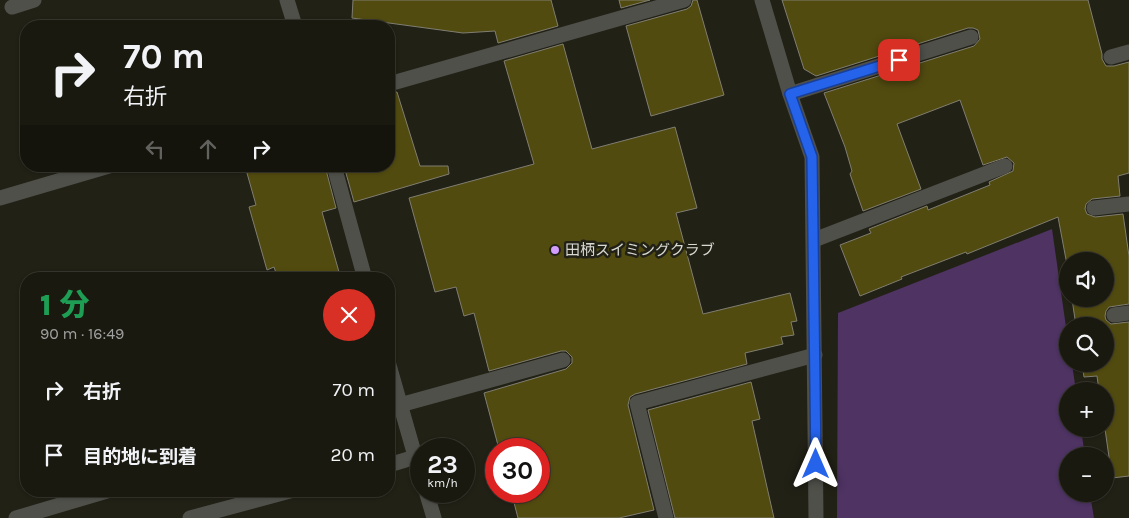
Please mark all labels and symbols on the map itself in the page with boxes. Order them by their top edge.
pin [878,39,920,81]
place label: 田柄スイミングクラブ [565,241,715,259]
marker: 田柄スイミングクラブ [549,244,561,256]
position arrow [789,437,841,489]
speed limit sign: 30 [485,438,550,503]

